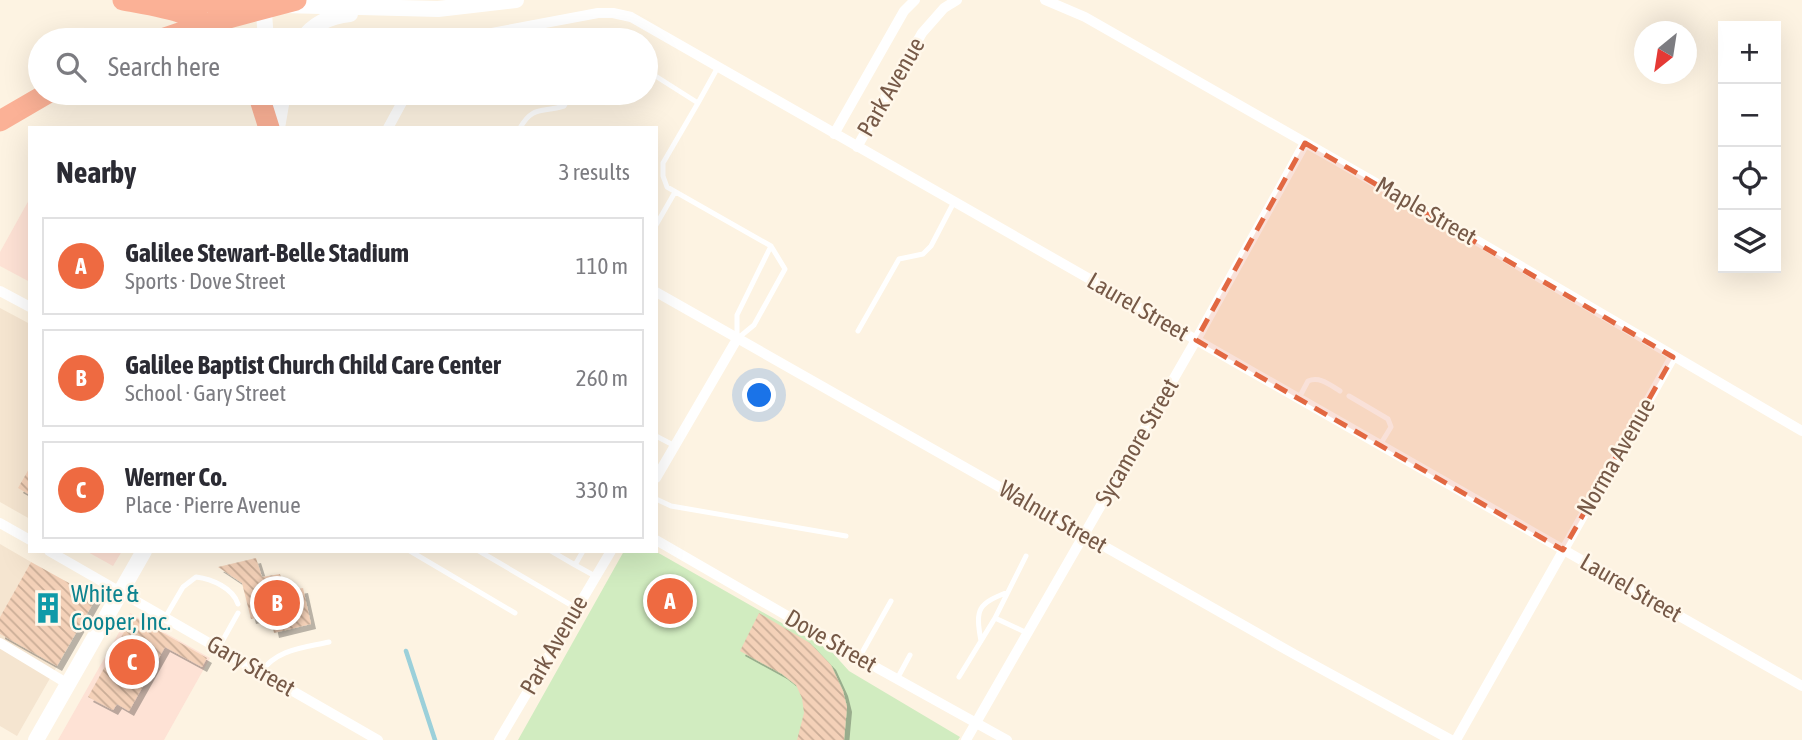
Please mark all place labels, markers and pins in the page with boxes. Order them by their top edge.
pin: A [647,575,693,627]
pin: B [254,577,300,629]
place label: White & Cooper, Inc. [71,580,171,635]
building icon: White & Cooper, Inc. [31,591,65,625]
pin: C [109,636,155,688]

